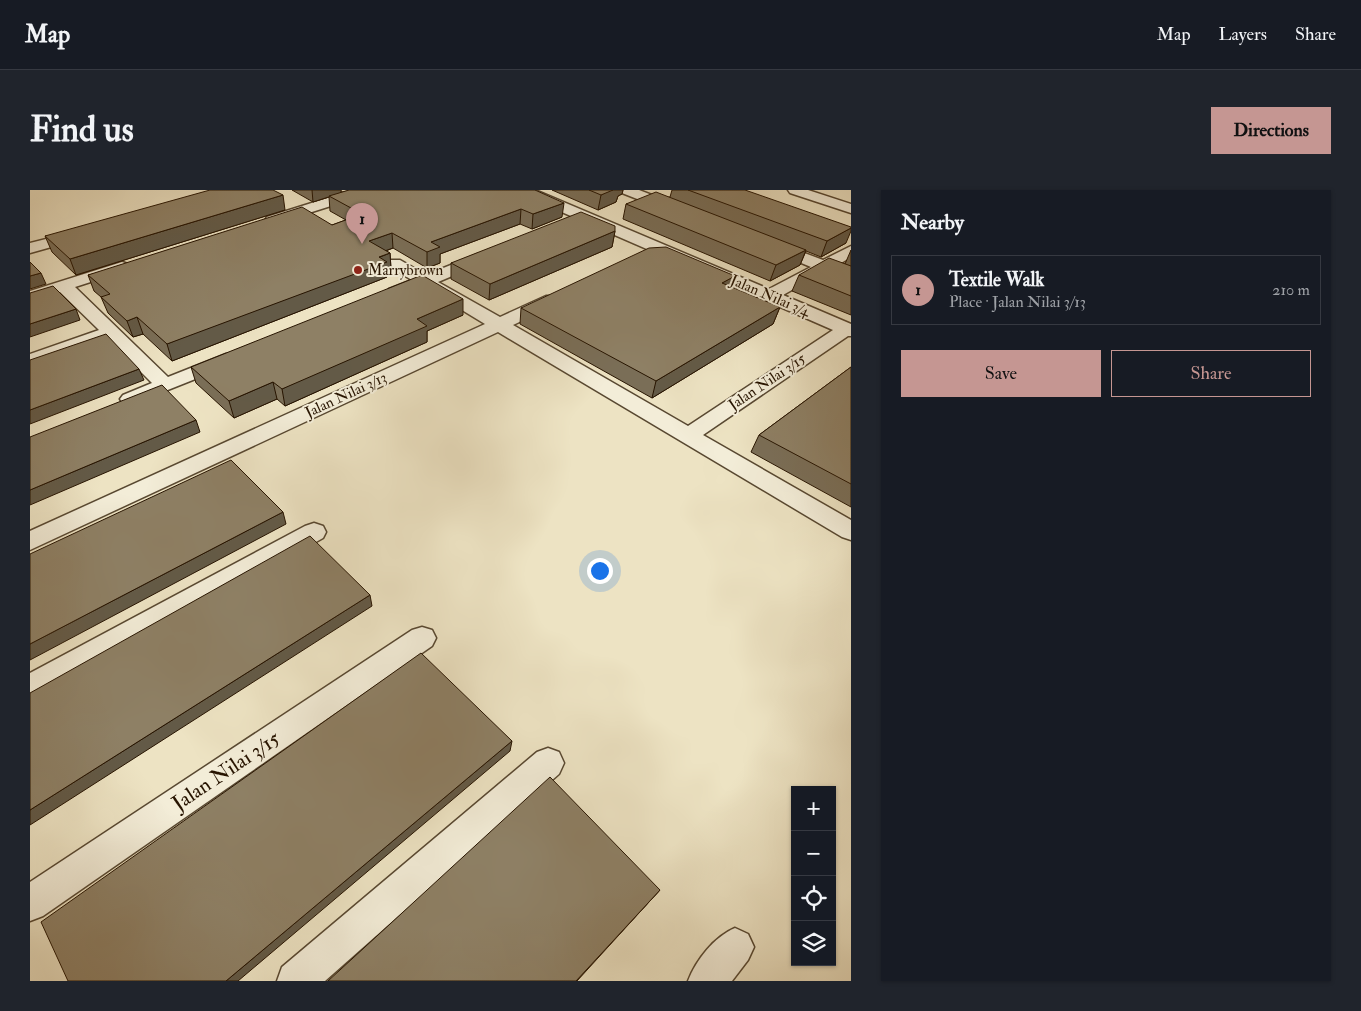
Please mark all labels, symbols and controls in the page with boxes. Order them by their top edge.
text: Map [25,19,70,50]
text: Map [1157,23,1191,46]
text: Layers [1219,23,1267,46]
text: Share [1295,23,1336,46]
button: Directions [1211,107,1331,154]
text: Find us [30,108,134,152]
pin: 1 [346,203,378,244]
text: Nearby [901,209,964,236]
place label: Marrybrown [368,261,444,280]
marker: Marrybrown [352,264,364,276]
text: Textile Walk [949,268,1044,292]
street label: Jalan Nilai 3/4 [726,270,814,323]
text: 1 [915,280,921,300]
text: 210 m [1272,280,1310,300]
text: Place · Jalan Nilai 3/13 [949,292,1086,312]
street label: Jalan Nilai 3/15 [724,349,810,416]
button: Save [901,350,1101,397]
button: Share [1111,350,1311,397]
street label: Jalan Nilai 3/13 [301,368,390,424]
your location [587,558,613,584]
street label: Jalan Nilai 3/15 [166,725,286,818]
map controls [791,786,836,966]
button: + [791,786,836,831]
button: − [791,831,836,876]
button: locate [791,876,836,921]
button: layers [791,921,836,966]

